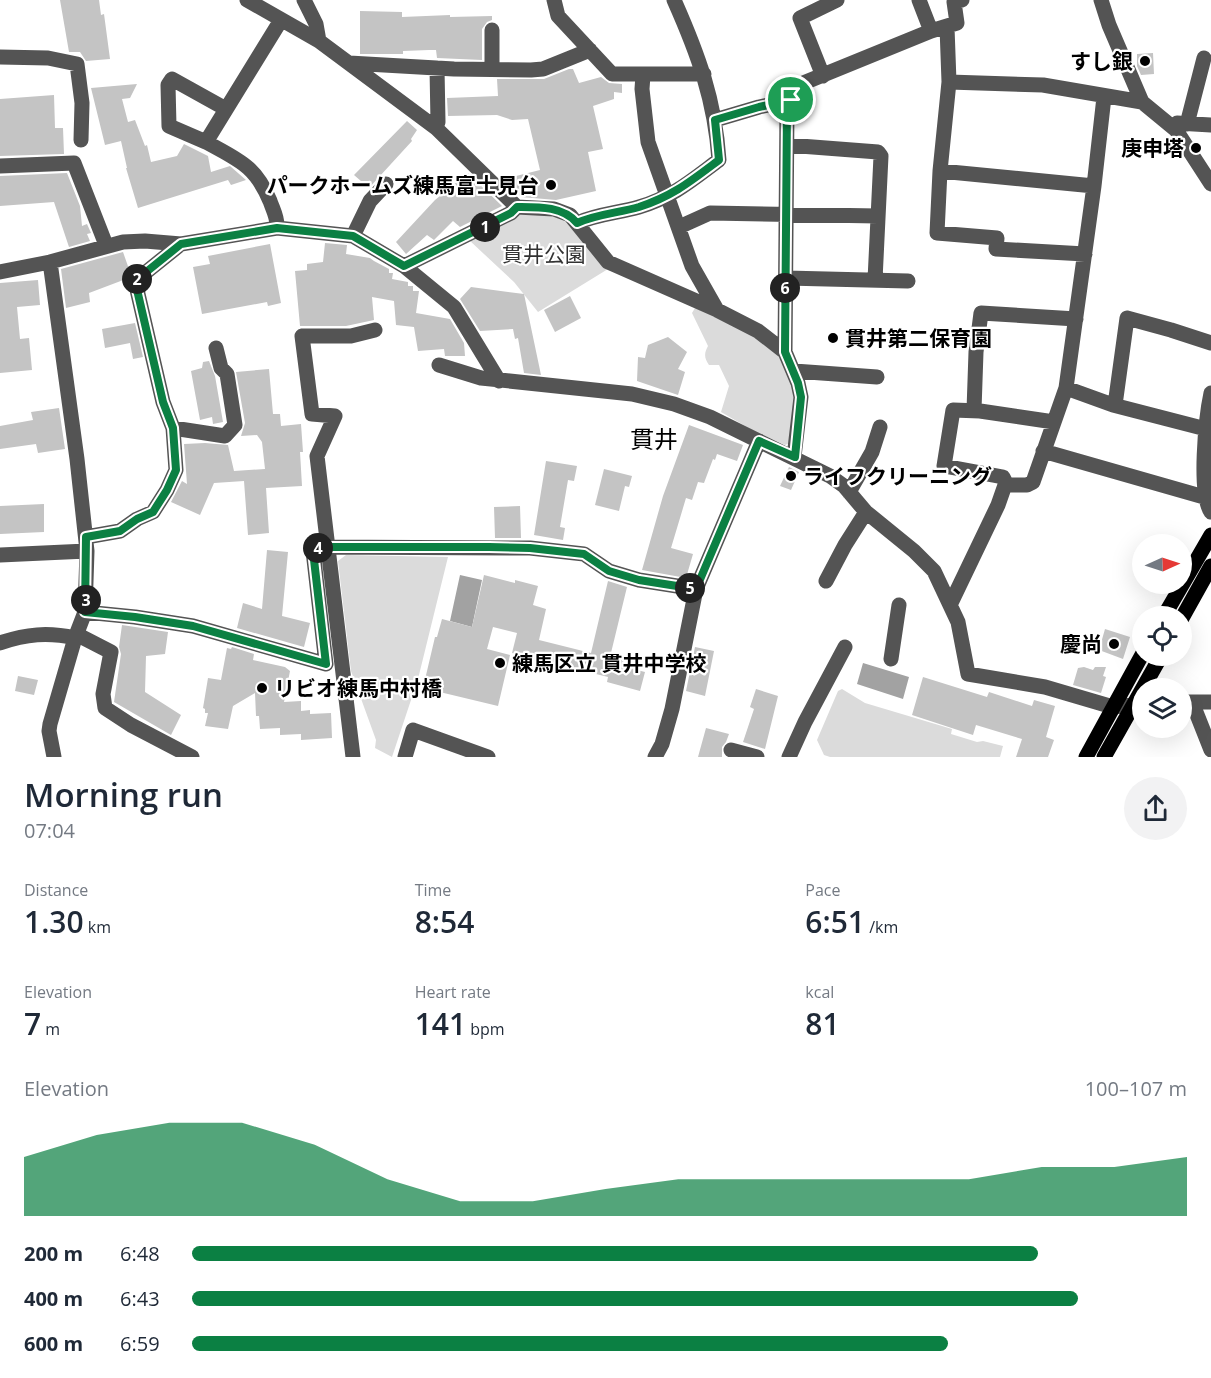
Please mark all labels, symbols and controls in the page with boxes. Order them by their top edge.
place label: すし銀 [1070,47,1133,75]
marker: すし銀 [1138,54,1152,68]
pin [765,74,816,125]
icon: arrive [774,83,807,116]
place label: 庚申塔 [1121,134,1184,162]
marker: 庚申塔 [1189,141,1203,155]
place label: パークホームズ練馬富士見台 [267,171,539,199]
marker: パークホームズ練馬富士見台 [544,178,558,192]
pin: 1 [470,212,500,242]
text: 1 [480,216,490,238]
park label: 貫井公園 [502,240,586,268]
pin: 2 [122,264,152,294]
text: 2 [132,268,142,290]
pin: 6 [770,273,800,303]
text: 6 [780,277,790,299]
place label: 貫井第二保育園 [845,324,992,352]
marker: 貫井第二保育園 [826,331,840,345]
district label: 貫井 [630,422,678,455]
place label: ライフクリーニング [803,462,992,490]
marker: ライフクリーニング [784,469,798,483]
pin: 4 [303,533,333,563]
north arrow [1132,534,1192,594]
map controls [1132,534,1192,738]
text: 4 [313,537,323,559]
pin: 5 [675,573,705,603]
text: 5 [685,577,695,599]
pin: 3 [71,585,101,615]
text: 3 [81,589,91,611]
button: locate [1132,606,1192,666]
place label: 慶尚 [1060,630,1102,658]
marker: 慶尚 [1107,637,1121,651]
place label: 練馬区立 貫井中学校 [512,649,706,677]
marker: 練馬区立 貫井中学校 [493,656,507,670]
place label: リビオ練馬中村橋 [274,674,442,702]
button: layers [1132,678,1192,738]
marker: リビオ練馬中村橋 [255,681,269,695]
text: Morning run [24,772,223,817]
button: share [1124,777,1187,840]
text: 07:04 [24,817,75,844]
text: Distance [24,879,88,901]
text: Time [415,879,451,901]
text: Pace [805,879,841,901]
text: 1.30 [24,901,84,942]
text: 8:54 [415,901,474,942]
text: 6:51 [805,901,865,942]
text: km [84,916,111,938]
text: /km [865,916,898,938]
text: Elevation [24,981,92,1003]
text: Heart rate [415,981,491,1003]
text: kcal [805,981,834,1003]
text: 7 [24,1003,41,1044]
text: 141 [415,1003,466,1044]
text: 81 [805,1003,840,1044]
text: m [41,1018,60,1040]
text: bpm [466,1018,505,1040]
text: Elevation [24,1075,109,1102]
text: 100–107 m [1085,1075,1187,1102]
text: 200 m [24,1240,83,1267]
text: 6:48 [120,1240,160,1267]
text: 400 m [24,1285,83,1312]
text: 6:43 [120,1285,160,1312]
text: 600 m [24,1330,83,1357]
text: 6:59 [120,1330,160,1357]

